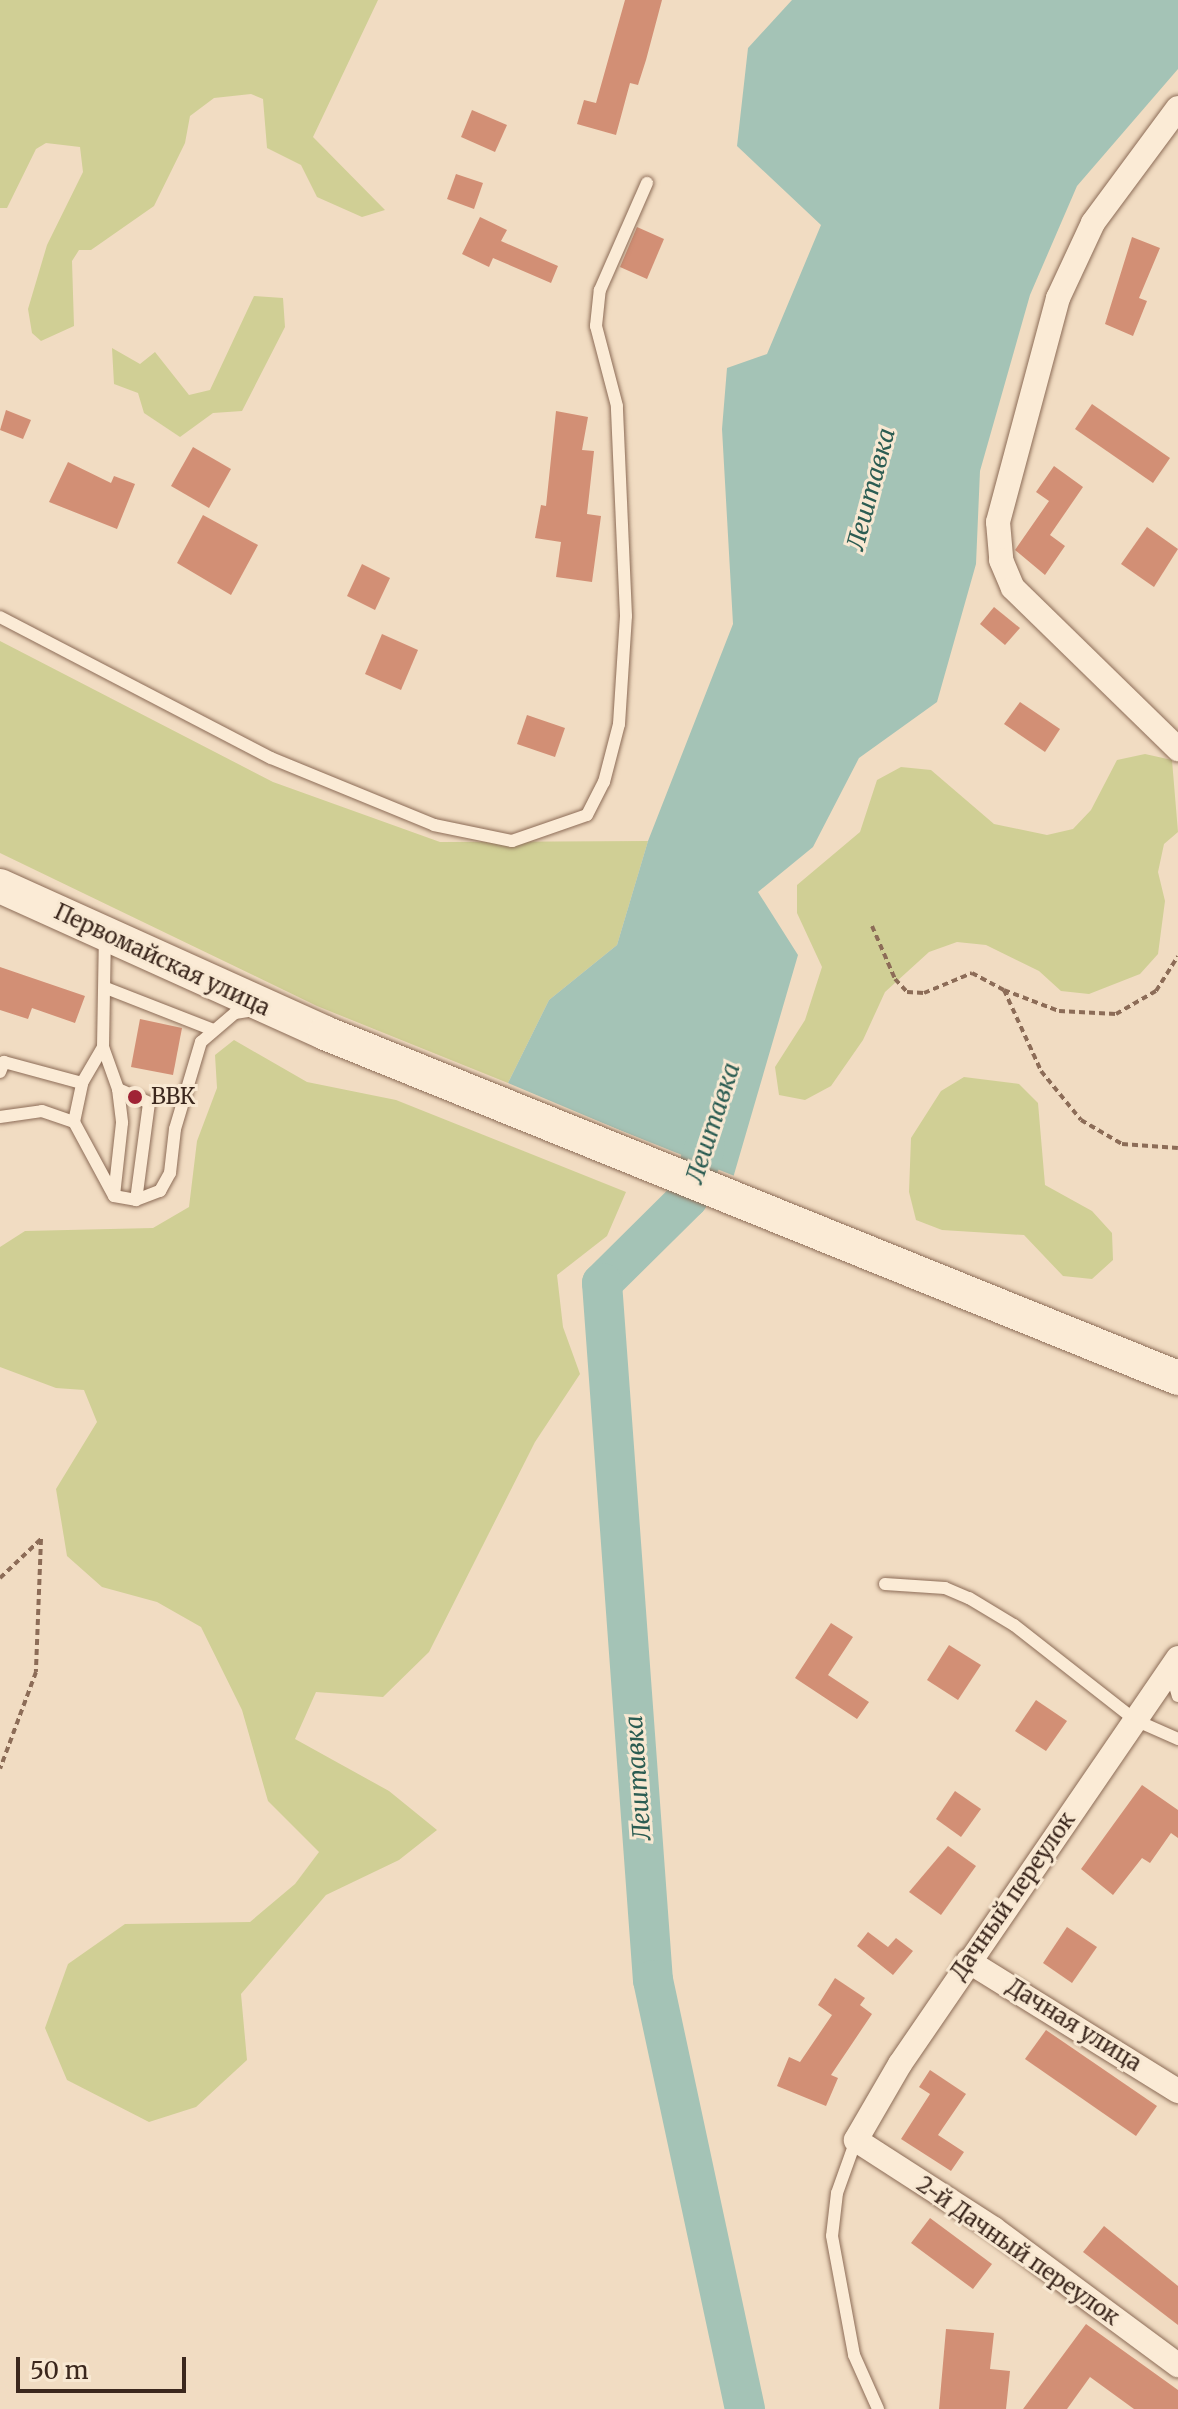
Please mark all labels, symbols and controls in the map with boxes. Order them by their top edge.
water label: Лештавка [841,425,901,553]
street label: Первомайская улица [50,898,274,1022]
water label: Лештавка [680,1059,746,1187]
place label: ВВК [151,1084,196,1110]
marker: ВВК [126,1088,144,1106]
water label: Лештавка [619,1715,657,1841]
street label: Дачный переулок [945,1807,1081,1985]
street label: Дачная улица [1002,1973,1146,2077]
street label: 2-й Дачный переулок [912,2171,1124,2331]
scale bar [20,2341,190,2391]
text: 50 m [30,2355,89,2386]

